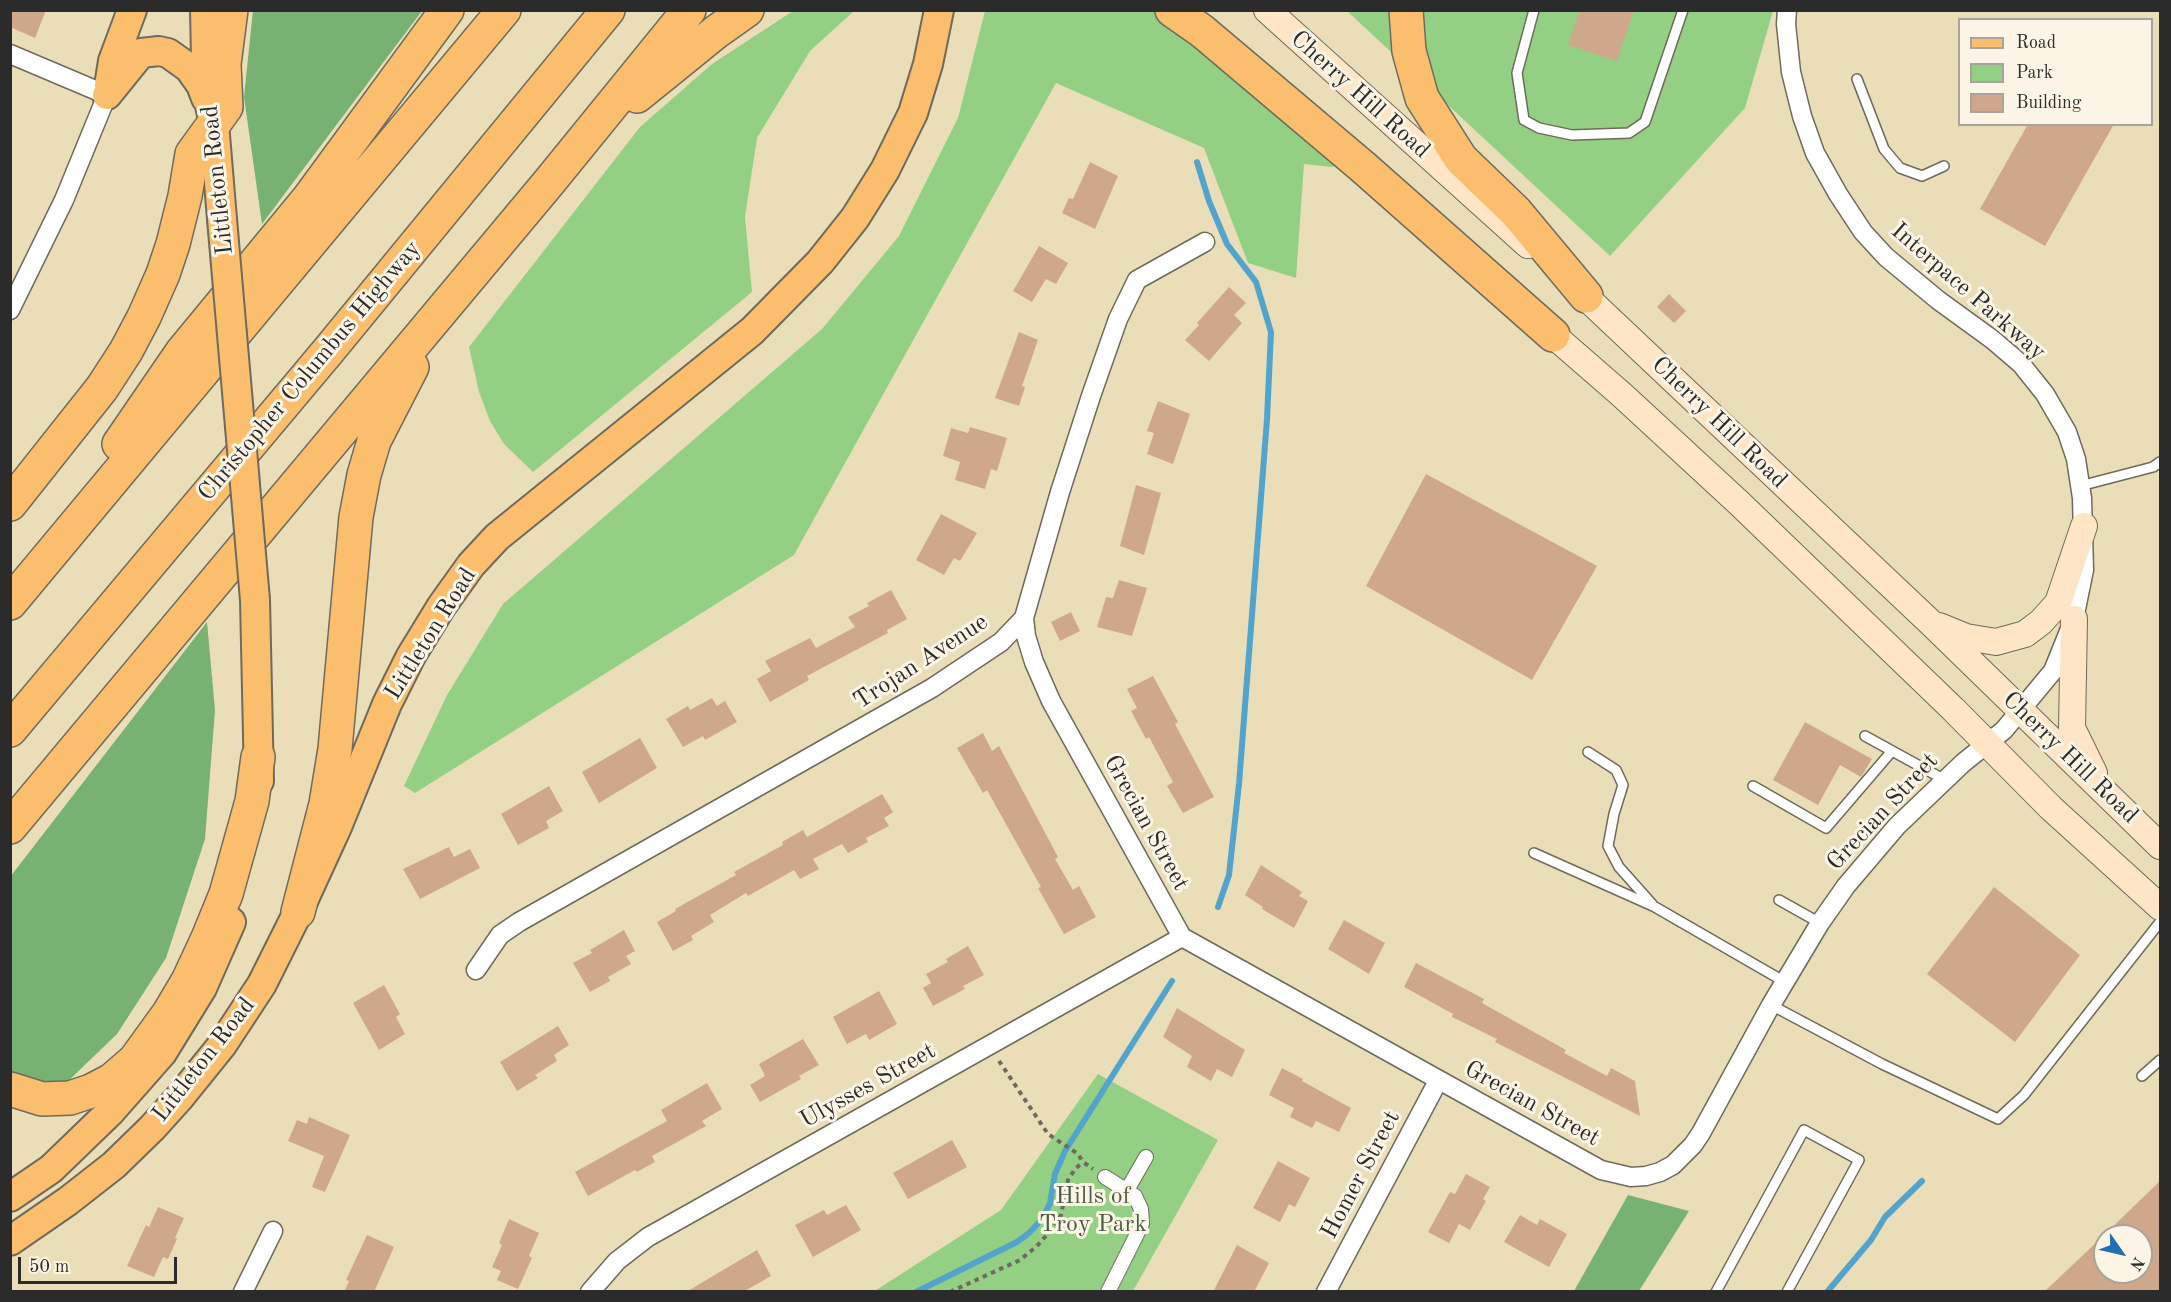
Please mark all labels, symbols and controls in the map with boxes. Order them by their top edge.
legend [1958,18,2153,126]
street label: Cherry Hill Road [1284,25,1436,165]
text: Road [2016,34,2056,52]
text: Park [2016,64,2053,82]
text: Building [2016,94,2081,112]
street label: Littleton Road [196,104,240,256]
street label: Interpace Parkway [1885,217,2051,367]
street label: Christopher Columbus Highway [192,235,428,507]
street label: Cherry Hill Road [1645,351,1793,495]
street label: Littleton Road [379,563,483,705]
street label: Trojan Avenue [848,608,994,716]
street label: Cherry Hill Road [1996,686,2144,830]
street label: Grecian Street [1821,747,1945,877]
street label: Grecian Street [1097,750,1195,896]
street label: Littleton Road [146,992,262,1128]
street label: Ulysses Street [795,1037,941,1135]
street label: Grecian Street [1459,1055,1605,1153]
street label: Homer Street [1315,1106,1407,1244]
park label: Hills of Troy Park [1039,1183,1147,1239]
north arrow [2093,1224,2153,1284]
scale bar [21,1245,180,1283]
text: N [2126,1253,2146,1272]
text: 50 m [29,1258,69,1276]

